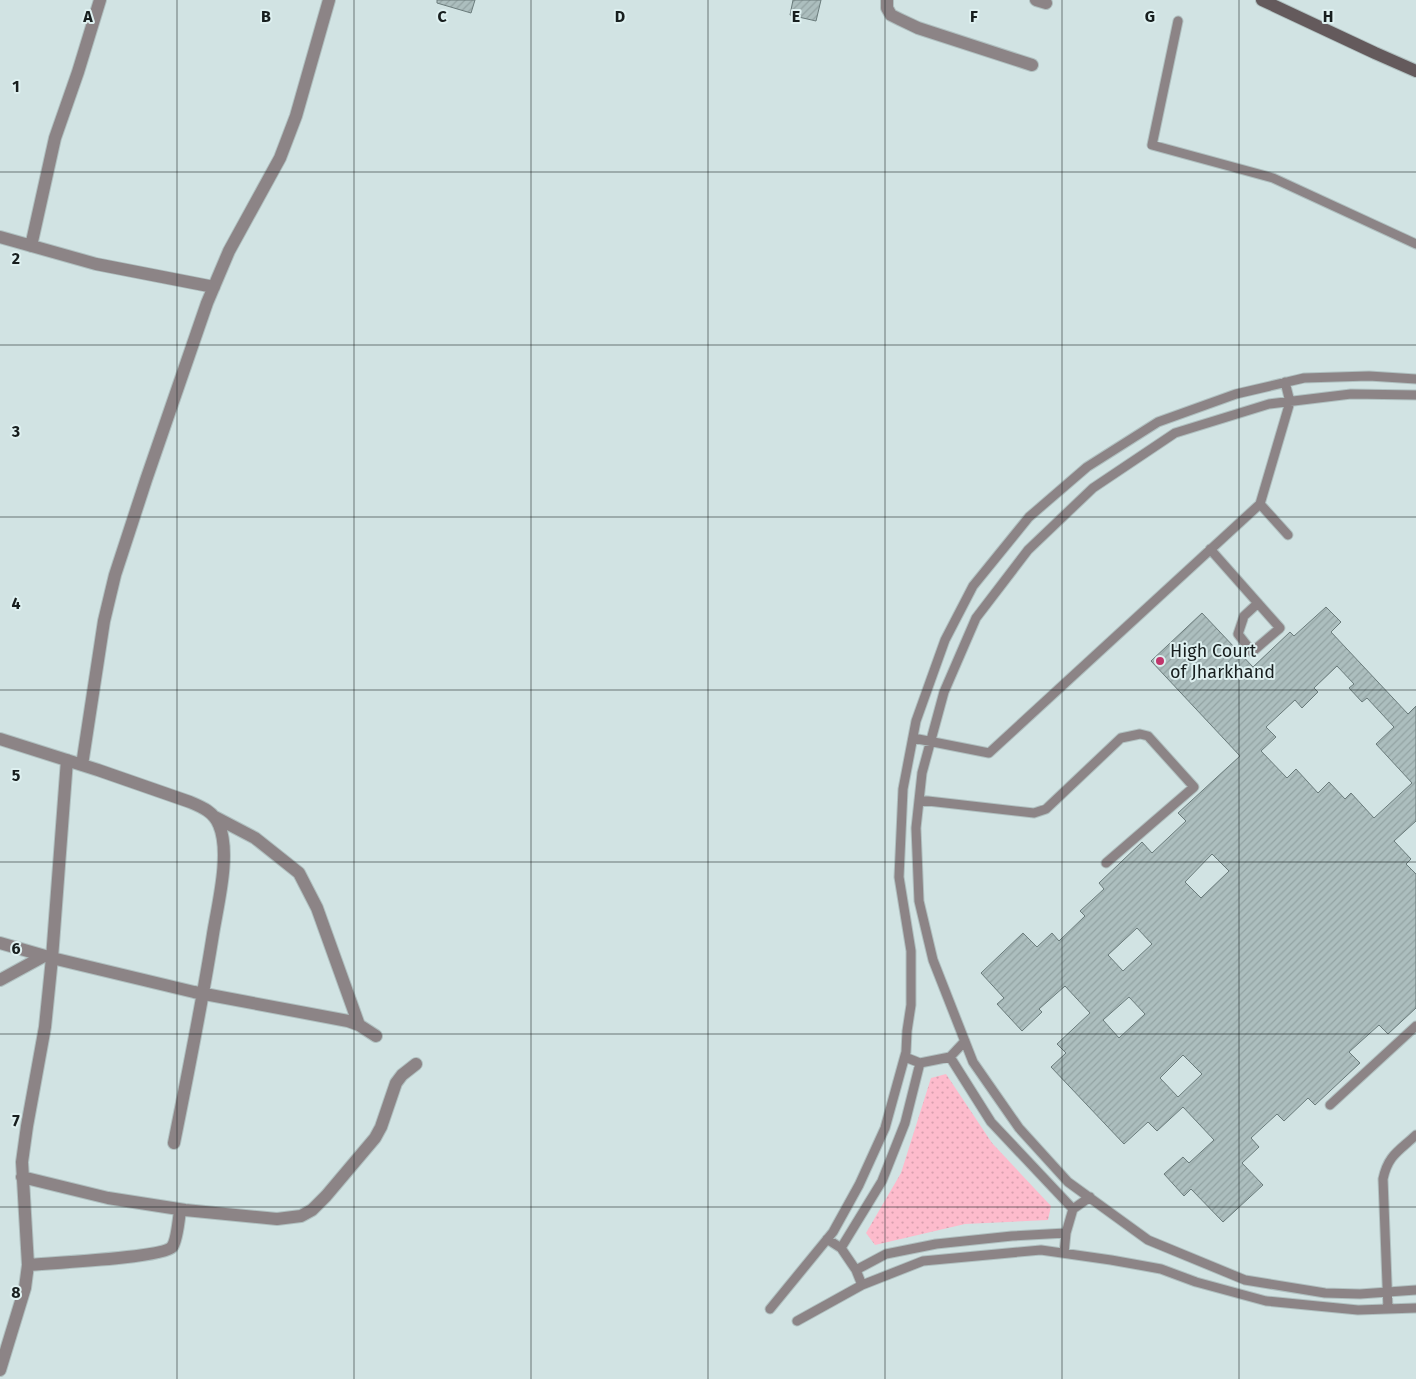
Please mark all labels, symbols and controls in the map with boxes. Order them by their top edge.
text: A [82,7,93,26]
text: B [261,7,271,26]
text: C [437,7,447,26]
text: D [615,7,625,26]
text: E [792,7,800,26]
text: F [970,7,978,26]
text: G [1145,7,1155,26]
text: H [1323,7,1333,26]
text: 1 [12,77,20,96]
text: 2 [12,249,20,268]
text: 3 [11,422,20,441]
text: 4 [11,594,21,613]
place label: High Court of Jharkhand [1170,640,1275,683]
marker: High Court of Jharkhand [1154,655,1166,667]
text: 5 [12,766,21,785]
text: 6 [11,939,21,958]
text: 7 [12,1111,20,1130]
text: 8 [11,1283,21,1302]

